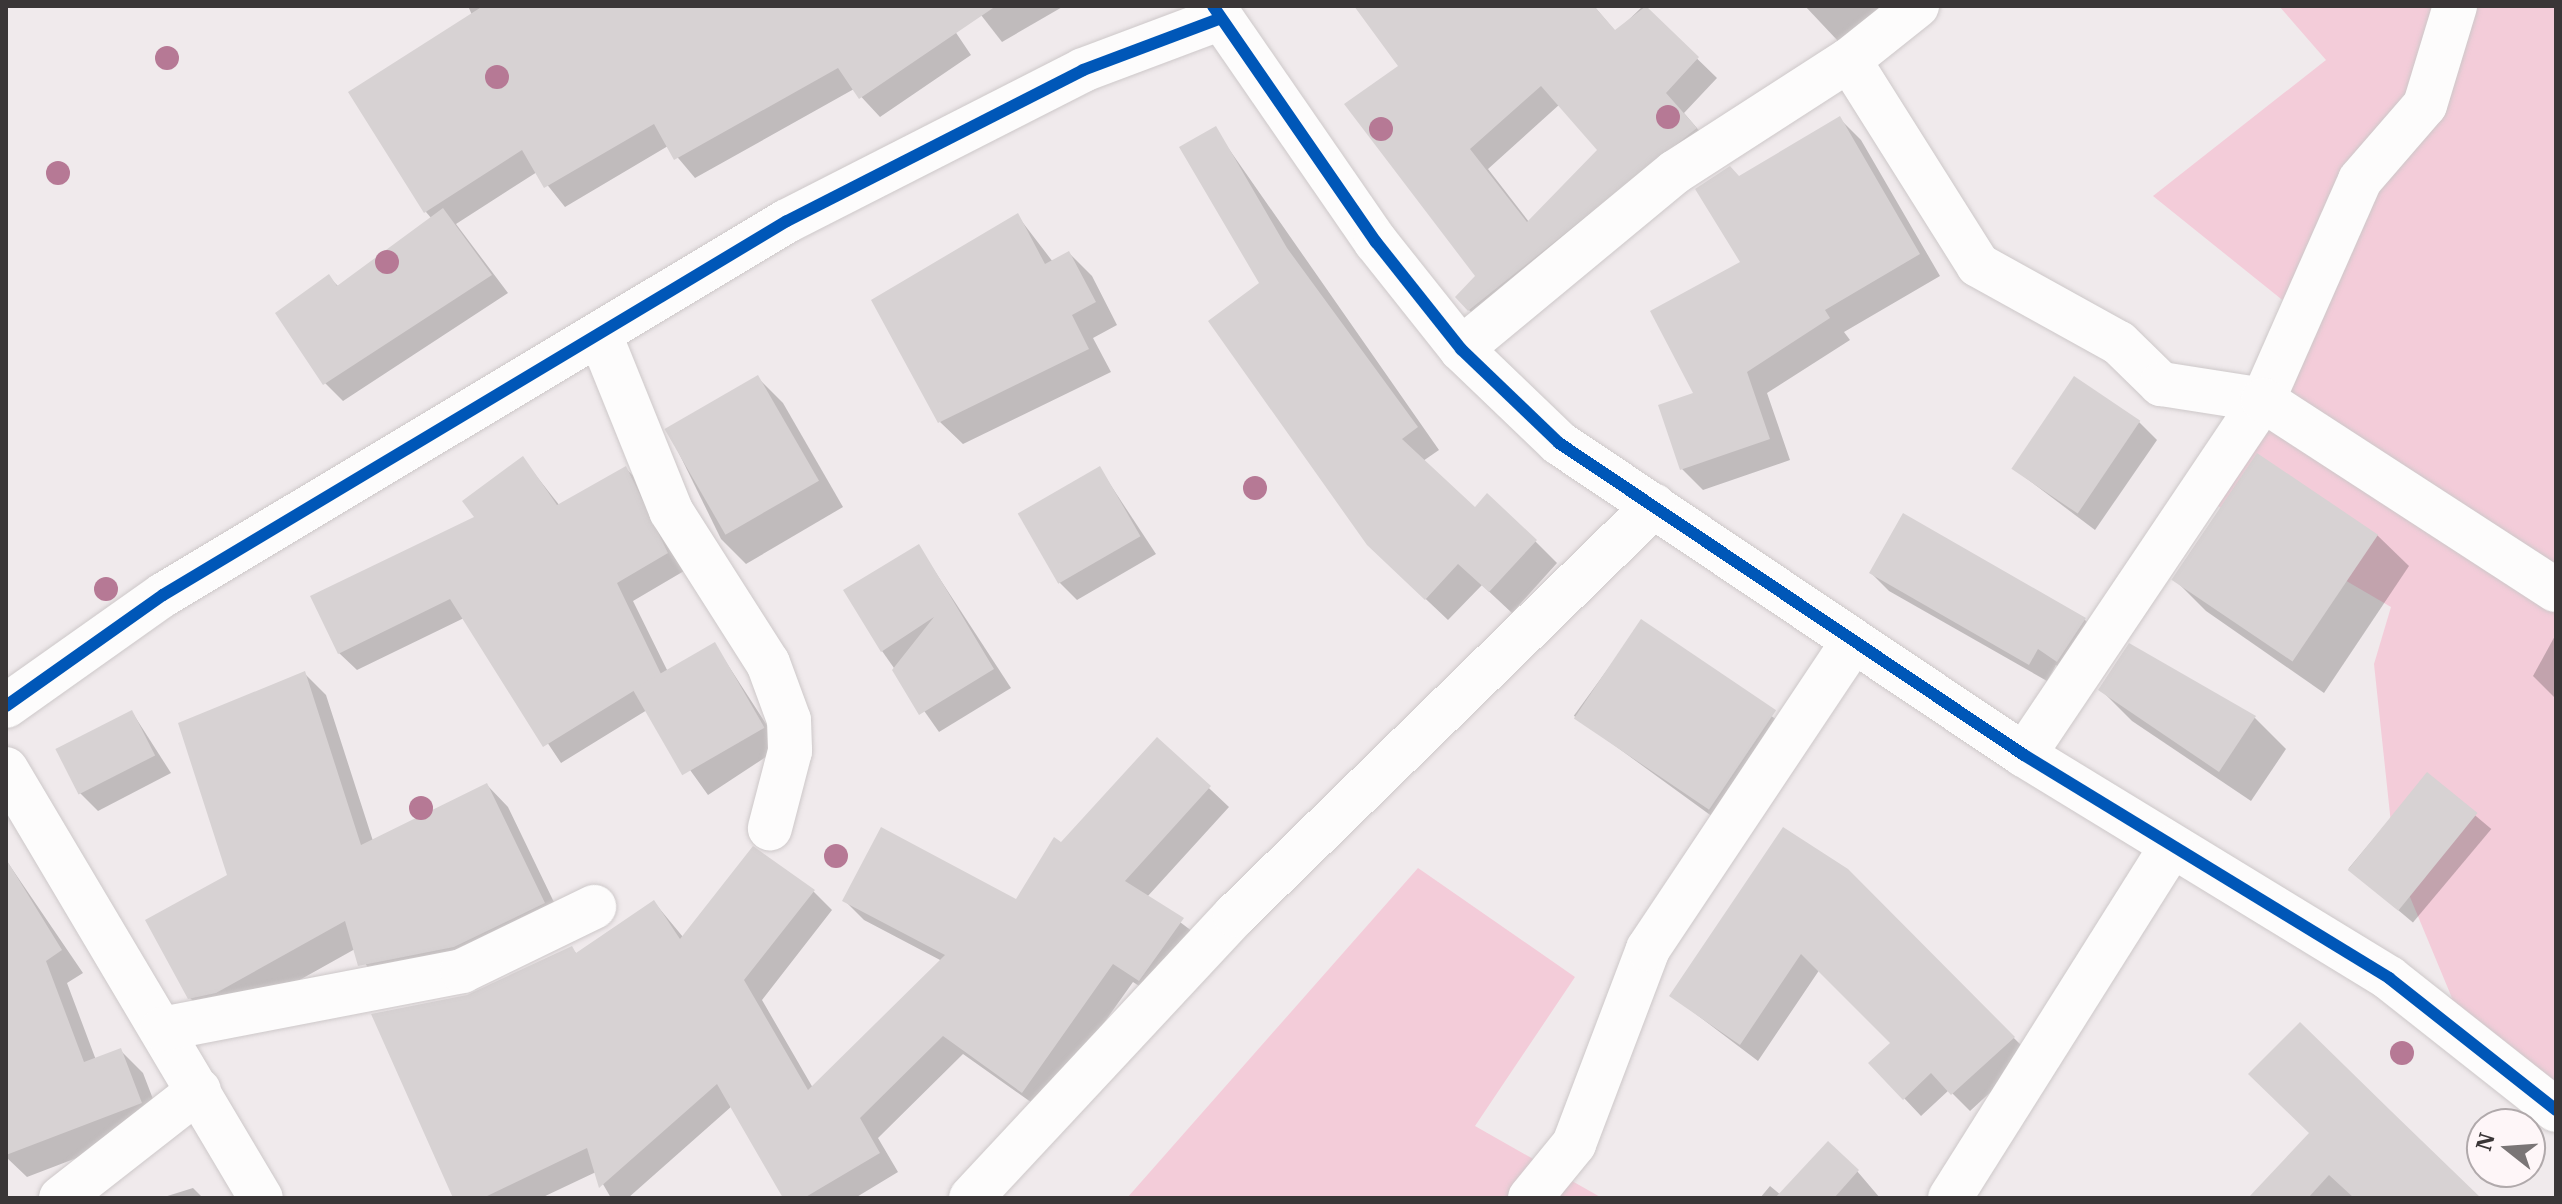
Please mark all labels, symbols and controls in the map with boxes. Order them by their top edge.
north arrow [2466,1108,2546,1188]
text: N [2468,1129,2501,1154]

